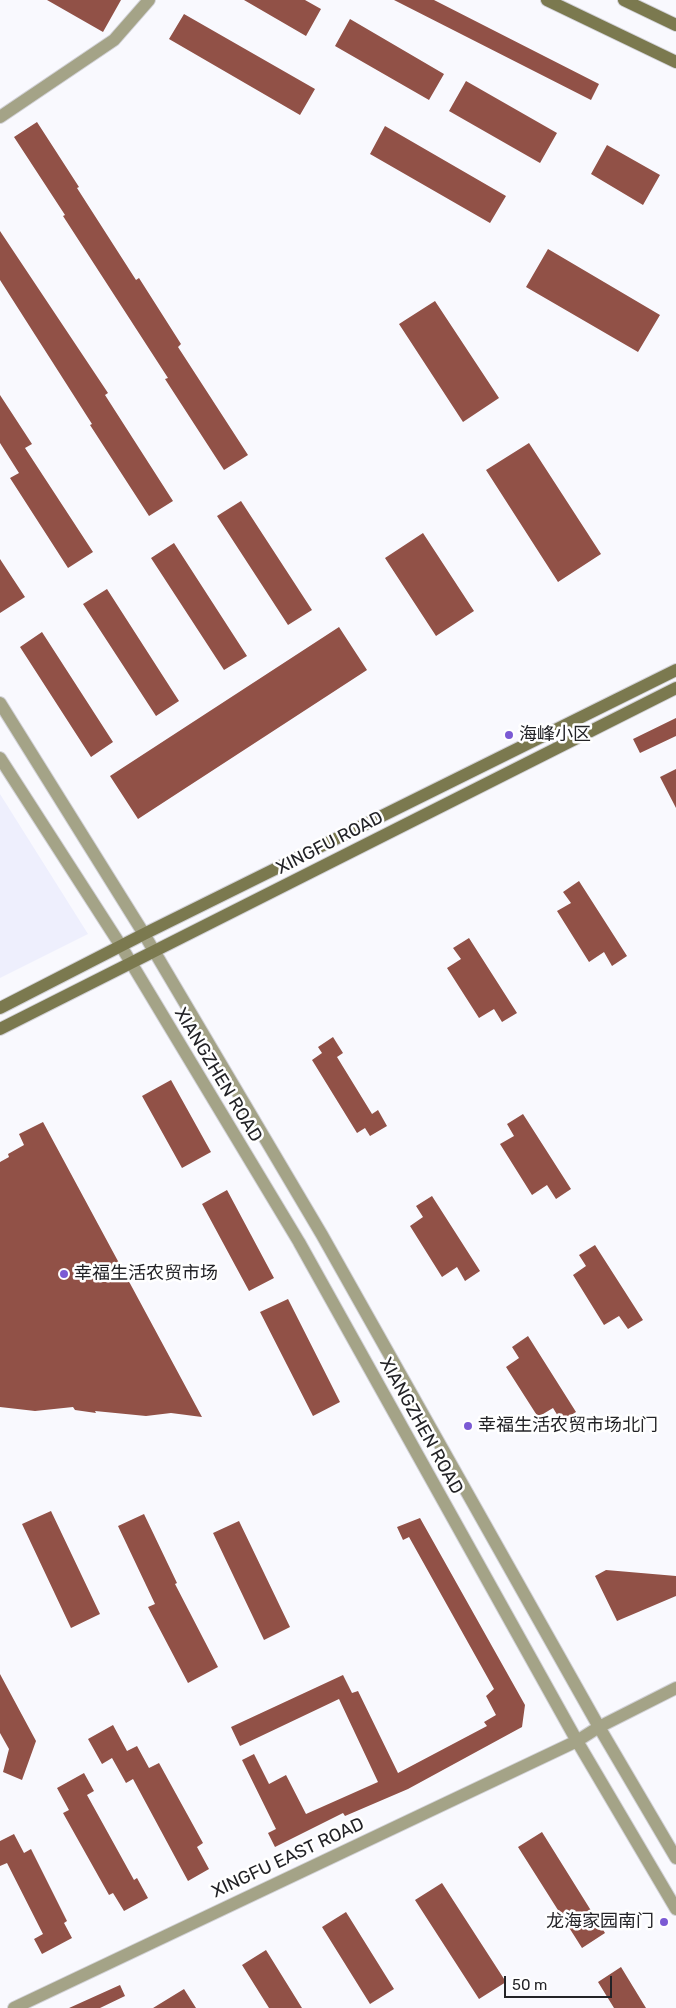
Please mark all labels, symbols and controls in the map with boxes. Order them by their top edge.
place label: 海峰小区 [519,724,591,746]
marker: 海峰小区 [503,729,515,741]
street label: XINGFU ROAD [273,807,387,879]
street label: XIANGZHEN ROAD [169,1004,267,1146]
place label: 幸福生活农贸市场 [74,1263,218,1285]
marker: 幸福生活农贸市场 [58,1268,70,1280]
street label: XIANGZHEN ROAD [375,1354,467,1498]
place label: 幸福生活农贸市场北门 [478,1415,658,1437]
marker: 幸福生活农贸市场北门 [462,1420,474,1432]
street label: XINGFU EAST ROAD [208,1813,368,1903]
place label: 龙海家园南门 [546,1911,654,1933]
marker: 龙海家园南门 [658,1916,670,1928]
scale bar [506,1966,614,1998]
text: 50 m [512,1976,547,1994]

